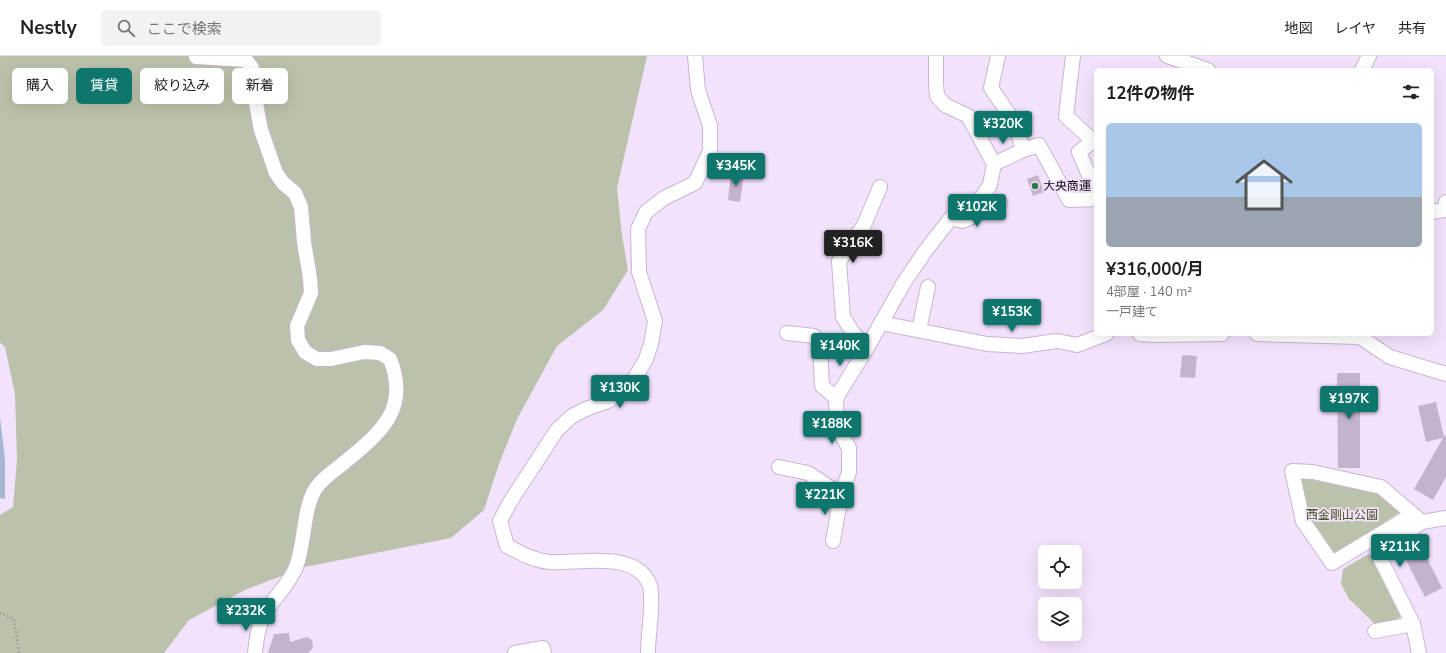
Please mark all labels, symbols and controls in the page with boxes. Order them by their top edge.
search box [101,10,381,46]
text: Nestly [20,15,77,41]
icon: search [115,17,137,39]
text: ここで検索 [147,19,222,39]
text: 地図 [1284,19,1312,38]
text: レイヤ [1334,19,1376,38]
text: 共有 [1398,19,1426,38]
chip: 購入 [12,68,68,104]
chip: 賃貸 [76,68,132,104]
chip: 絞り込み [140,68,224,104]
chip: 新着 [232,68,288,104]
icon: filters [1400,81,1422,103]
text: 12件の物件 [1106,82,1194,105]
pin: ¥320K [975,111,1031,145]
text: ¥320K [983,115,1023,133]
icon: home [1228,149,1300,221]
pin: ¥345K [708,153,764,187]
text: ¥345K [716,157,756,175]
place label: 大央商運 [1043,178,1091,194]
marker: 大央商運 [1030,181,1040,191]
pin: ¥102K [949,194,1005,228]
text: ¥102K [957,198,997,216]
pin: ¥316K [825,230,881,264]
text: ¥316K [833,234,873,252]
text: ¥316,000/月 [1106,258,1204,281]
text: 4部屋 · 140 m² [1106,283,1192,301]
pin: ¥153K [984,299,1040,333]
text: ¥153K [992,303,1032,321]
text: 一戸建て [1106,303,1158,321]
pin: ¥140K [812,333,868,367]
text: ¥140K [820,337,860,355]
pin: ¥130K [592,375,648,409]
text: ¥130K [600,379,640,397]
pin: ¥197K [1321,386,1377,420]
text: ¥197K [1329,390,1369,408]
pin: ¥188K [804,411,860,445]
text: ¥188K [812,415,852,433]
pin: ¥221K [797,482,853,516]
text: ¥221K [805,486,845,504]
park label: 西金剛山公園 [1306,507,1378,523]
pin: ¥211K [1372,534,1428,568]
text: ¥211K [1380,538,1420,556]
map controls [1038,545,1082,641]
button: locate [1038,545,1082,589]
button: layers [1038,597,1082,641]
pin: ¥232K [218,598,274,632]
text: ¥232K [226,602,266,620]

